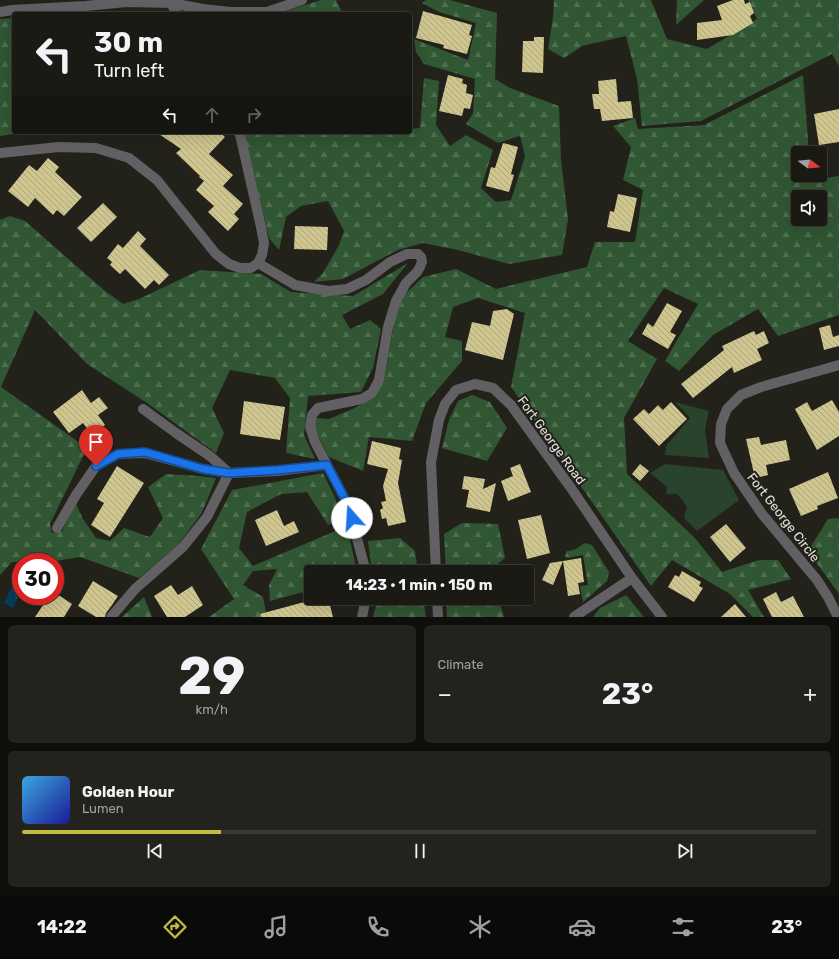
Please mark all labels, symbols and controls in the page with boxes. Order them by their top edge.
text: 30 m [94,26,163,59]
icon: left [28,28,80,80]
text: Turn left [94,60,164,82]
icon: left [159,104,181,126]
icon: ahead [201,104,223,126]
icon: right [243,104,265,126]
north arrow [791,146,827,182]
map controls [791,146,827,226]
button: sound [791,190,827,226]
street label: Fort George Road [514,393,589,488]
pin [79,425,113,466]
icon: arrive [85,431,107,453]
street label: Fort George Circle [743,470,823,565]
position arrow [331,497,373,539]
speed limit sign: 30 [12,553,64,605]
text: 14:23 · 1 min · 150 m [345,576,493,594]
text: 29 [178,645,245,707]
text: Climate [438,657,484,672]
text: 23° [602,676,653,712]
text: − [438,681,452,708]
text: + [803,681,817,708]
text: km/h [196,702,228,717]
text: Golden Hour [82,783,174,801]
text: Lumen [82,801,124,816]
icon: previous [144,840,166,862]
icon: pause [409,840,431,862]
icon: next [674,840,696,862]
icon: directions [161,913,189,941]
icon: music [262,913,290,941]
icon: phone [364,913,392,941]
icon: climate [466,913,494,941]
icon: car [568,913,596,941]
icon: filters [669,913,697,941]
text: 14:22 [37,916,87,938]
text: 23° [771,916,802,938]

